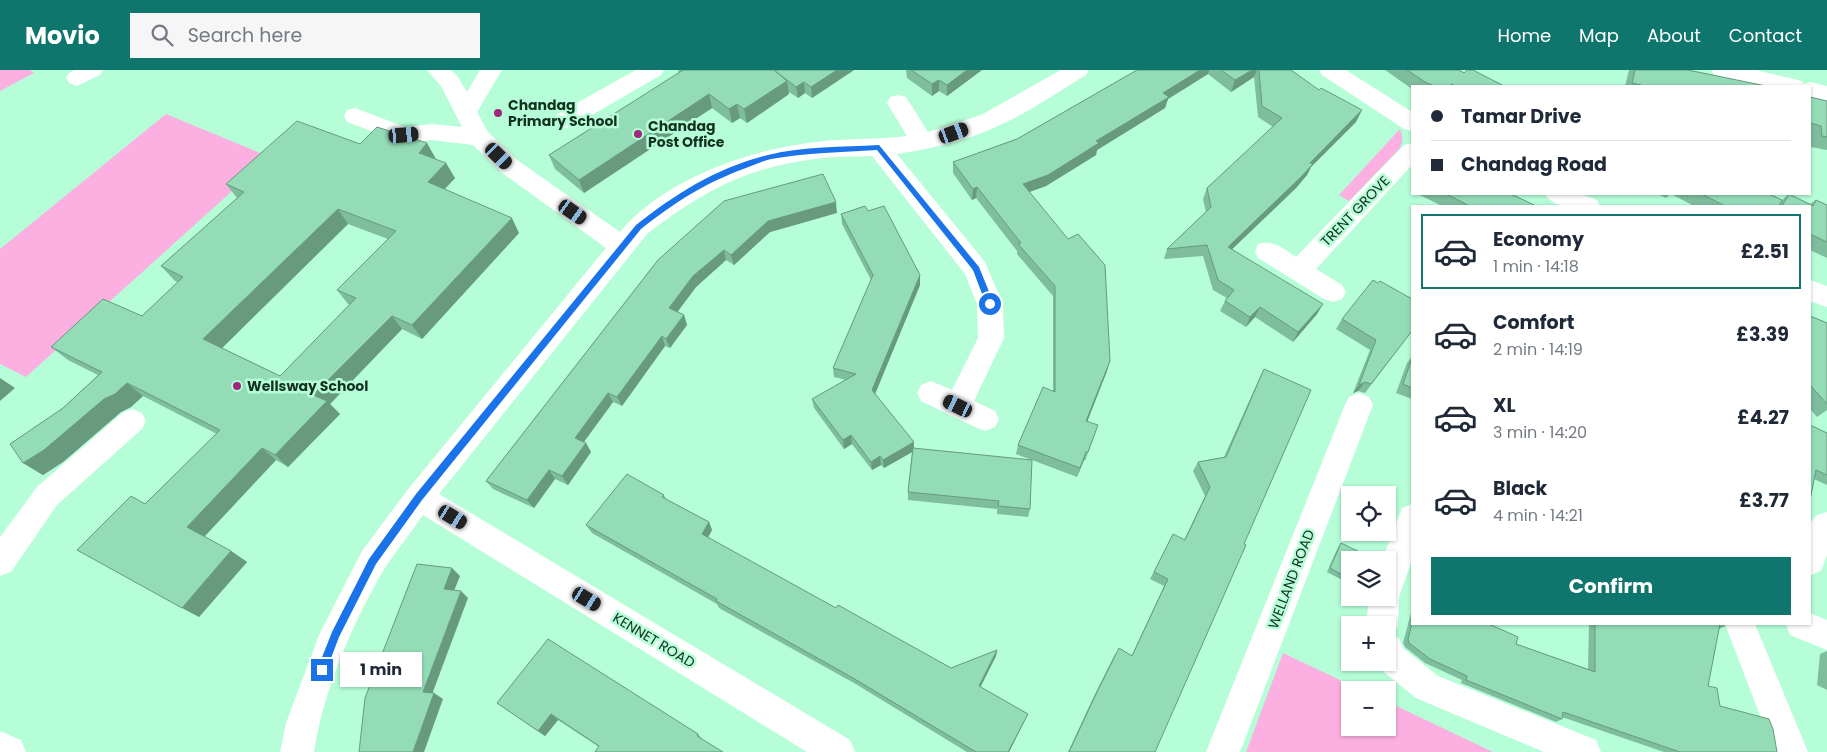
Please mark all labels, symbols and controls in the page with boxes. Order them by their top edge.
search box [130,13,480,58]
text: Movio [25,19,100,52]
icon: search [148,21,176,49]
text: Search here [188,22,302,49]
text: Home [1497,23,1551,48]
text: Map [1579,23,1619,48]
text: About [1647,23,1701,48]
text: Contact [1729,23,1802,48]
place label: Chandag Primary School [508,95,617,131]
text: Tamar Drive [1461,103,1581,130]
marker: Chandag Primary School [492,107,504,119]
place label: Chandag Post Office [648,116,725,152]
car [937,121,970,145]
car [388,126,419,144]
marker: Chandag Post Office [632,128,644,140]
car [482,140,515,172]
text: Chandag Road [1461,151,1607,178]
street label: TRENT GROVE [1316,171,1394,251]
car [556,197,589,227]
text: Economy [1493,226,1584,253]
icon: car [1433,229,1478,274]
text: £2.51 [1741,238,1789,265]
text: 1 min · 14:18 [1493,255,1579,278]
route start [979,293,1001,315]
text: Comfort [1493,309,1575,336]
icon: car [1433,312,1478,357]
text: £3.39 [1736,321,1789,348]
text: 2 min · 14:19 [1493,338,1583,361]
place label: Wellsway School [247,376,368,396]
marker: Wellsway School [231,380,243,392]
text: XL [1493,392,1516,419]
car [941,393,974,419]
icon: car [1433,395,1478,440]
text: £4.27 [1737,404,1789,431]
text: 3 min · 14:20 [1493,421,1587,444]
text: Black [1493,475,1547,502]
icon: car [1433,478,1478,523]
map controls [1341,486,1396,736]
button: locate [1341,486,1396,541]
text: £3.77 [1739,487,1789,514]
car [436,503,469,531]
text: 4 min · 14:21 [1493,504,1583,527]
street label: WELLAND ROAD [1263,526,1319,631]
button: layers [1341,551,1396,606]
button: Confirm [1431,557,1791,615]
car [570,585,603,613]
street label: KENNET ROAD [609,608,699,672]
button: + [1341,616,1396,671]
callout: 1 min [340,652,422,688]
text: 1 min [360,658,402,681]
route end [311,659,333,681]
button: − [1341,681,1396,736]

